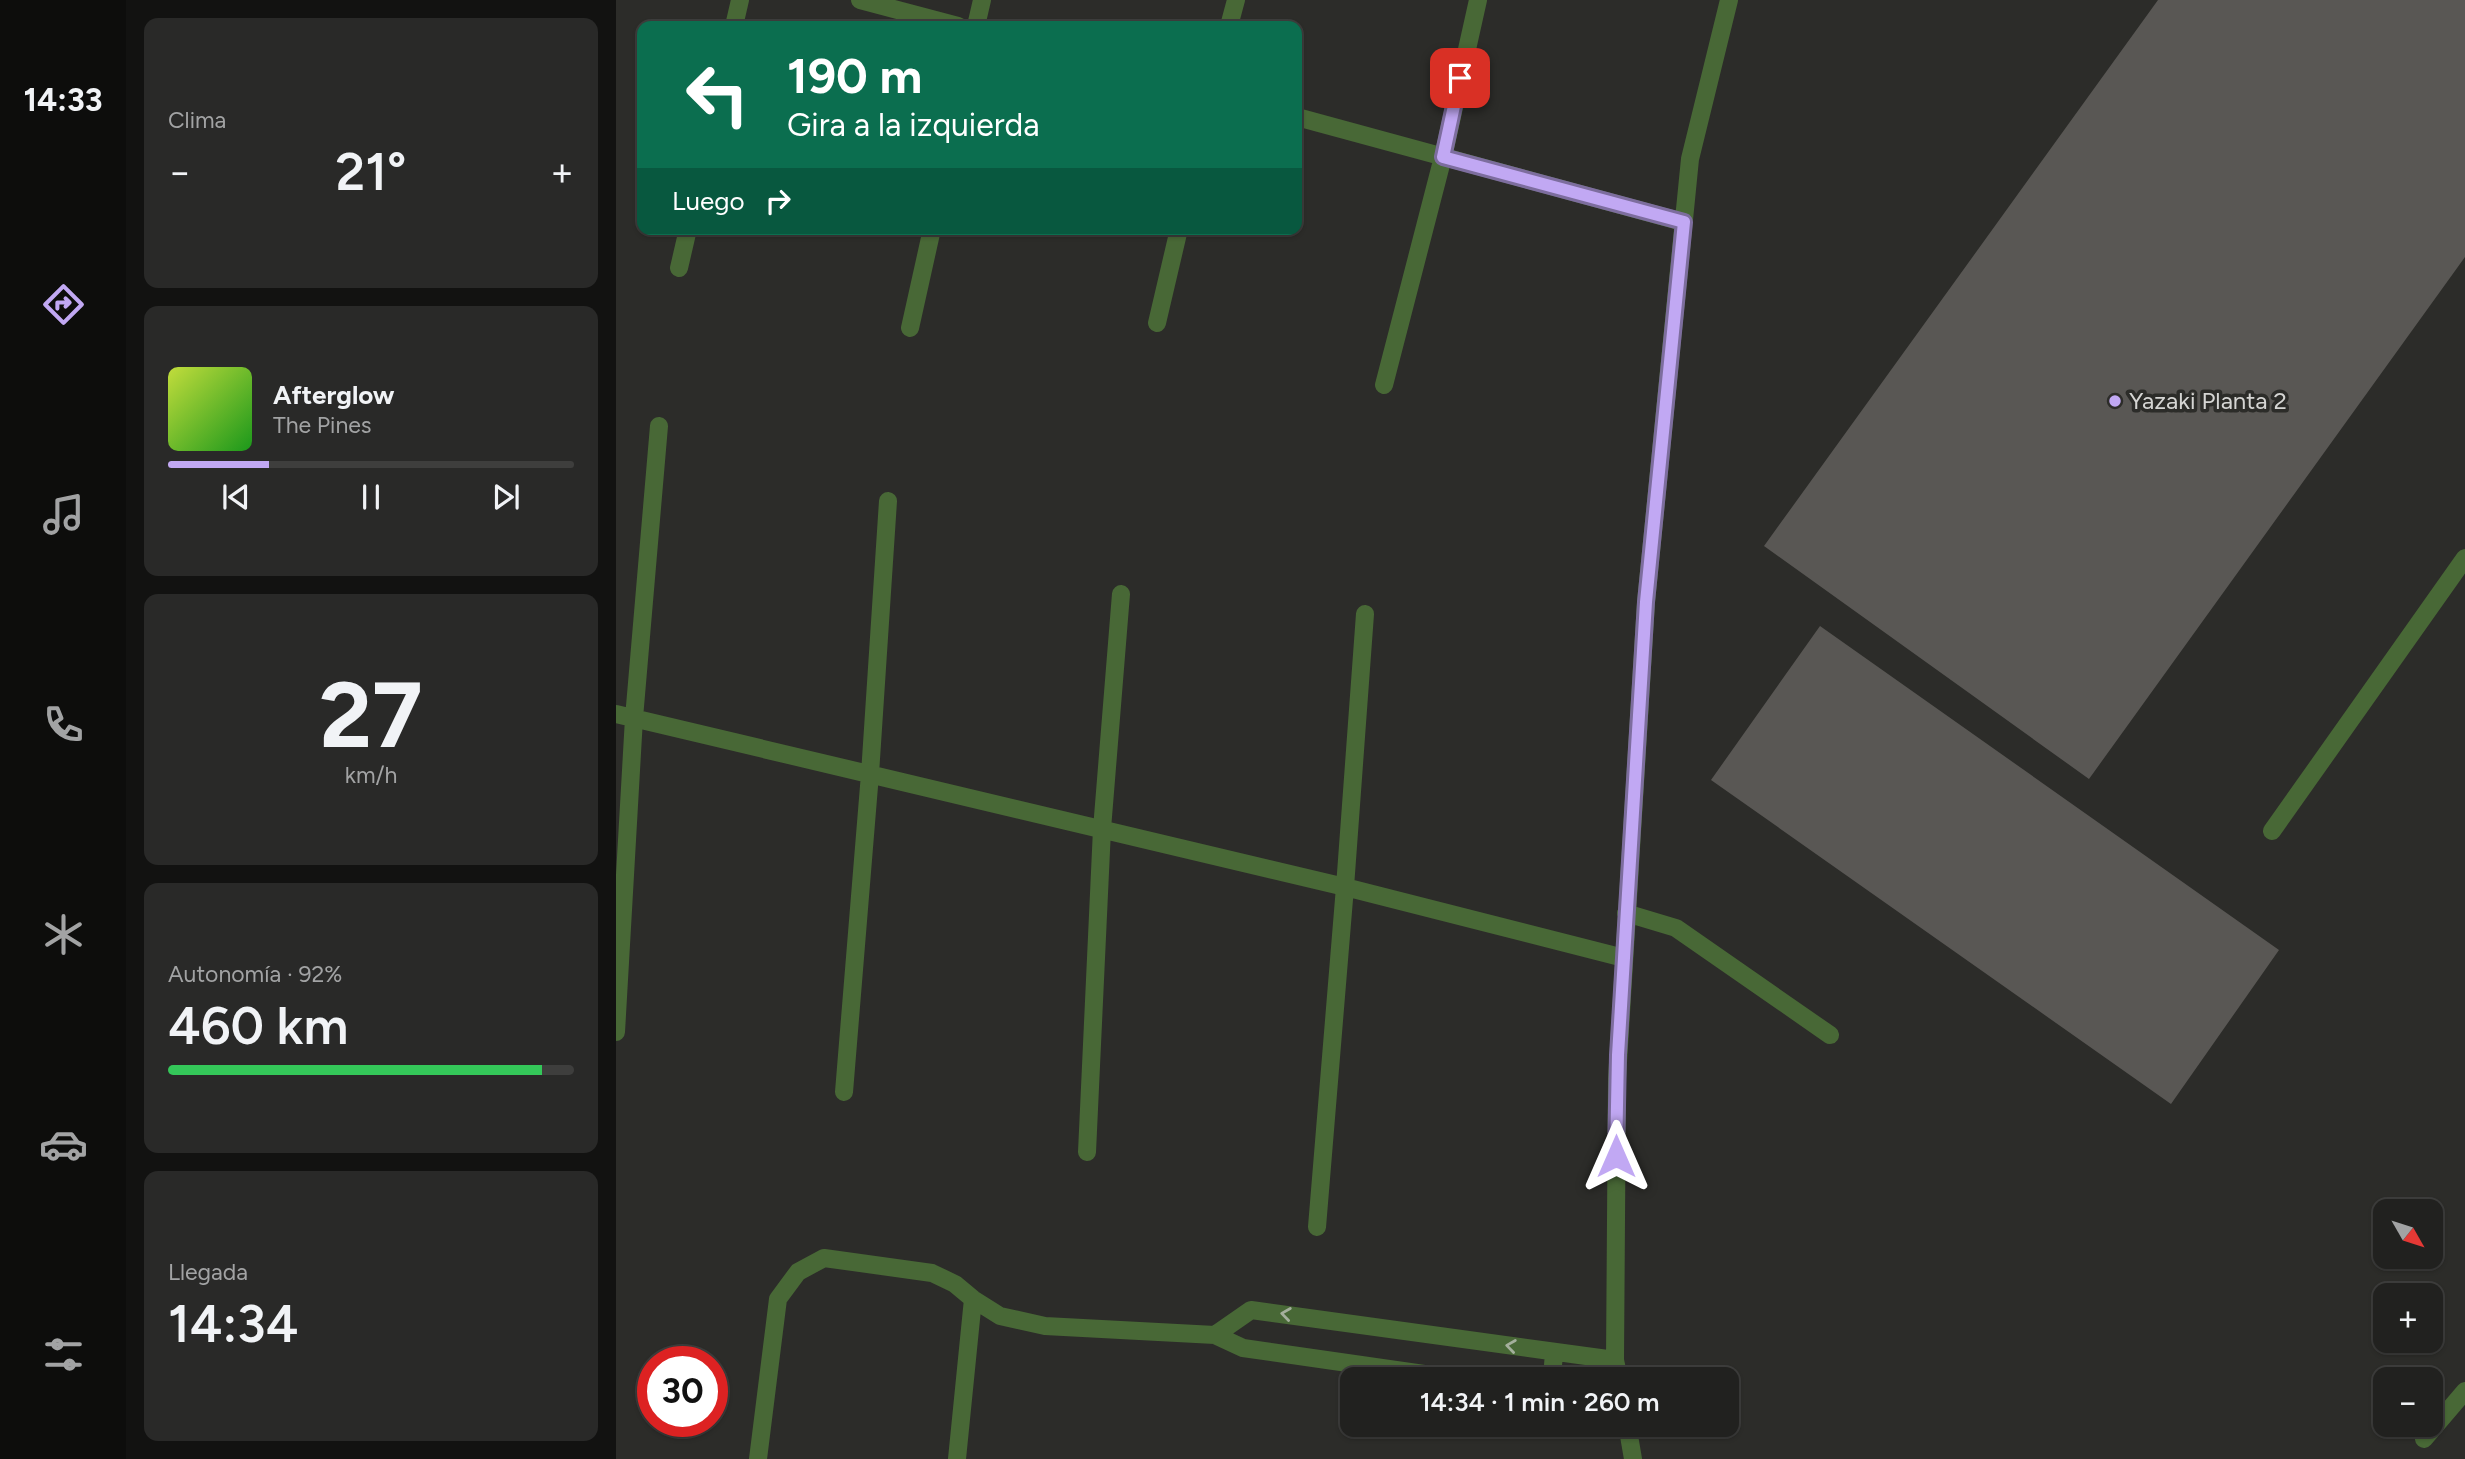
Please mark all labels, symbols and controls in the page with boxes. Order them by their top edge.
text: 190 m [787,46,922,105]
pin [1430,48,1490,108]
icon: left [672,49,763,140]
icon: arrive [1441,59,1479,97]
text: 14:33 [24,81,102,119]
text: Clima [168,106,226,134]
text: Gira a la izquierda [787,106,1040,144]
text: 21° [336,141,406,203]
text: − [168,149,192,195]
text: + [550,149,574,195]
icon: right [759,182,797,220]
text: Luego [672,185,745,217]
icon: directions [39,280,88,329]
text: Afterglow [273,379,395,411]
place label: Yazaki Planta 2 [2129,386,2287,415]
marker: Yazaki Planta 2 [2107,393,2123,409]
text: The Pines [273,411,372,439]
icon: previous [217,478,255,516]
icon: pause [352,478,390,516]
icon: next [487,478,525,516]
icon: music [39,490,88,539]
text: 27 [319,661,423,770]
icon: phone [39,700,88,749]
text: km/h [345,761,397,789]
icon: climate [39,910,88,959]
text: Autonomía · 92% [168,960,342,988]
text: 460 km [168,995,348,1057]
position arrow [1579,1119,1653,1193]
icon: car [39,1120,88,1169]
north arrow [2373,1199,2443,1269]
map controls [2373,1199,2443,1437]
text: Llegada [168,1258,248,1286]
button: + [2373,1283,2443,1353]
text: 14:34 [168,1293,298,1355]
one-way arrow [1280,1307,1292,1322]
icon: filters [39,1330,88,1379]
one-way arrow [1505,1339,1517,1354]
speed limit sign: 30 [637,1346,728,1437]
button: − [2373,1367,2443,1437]
text: 14:34 · 1 min · 260 m [1420,1386,1659,1418]

